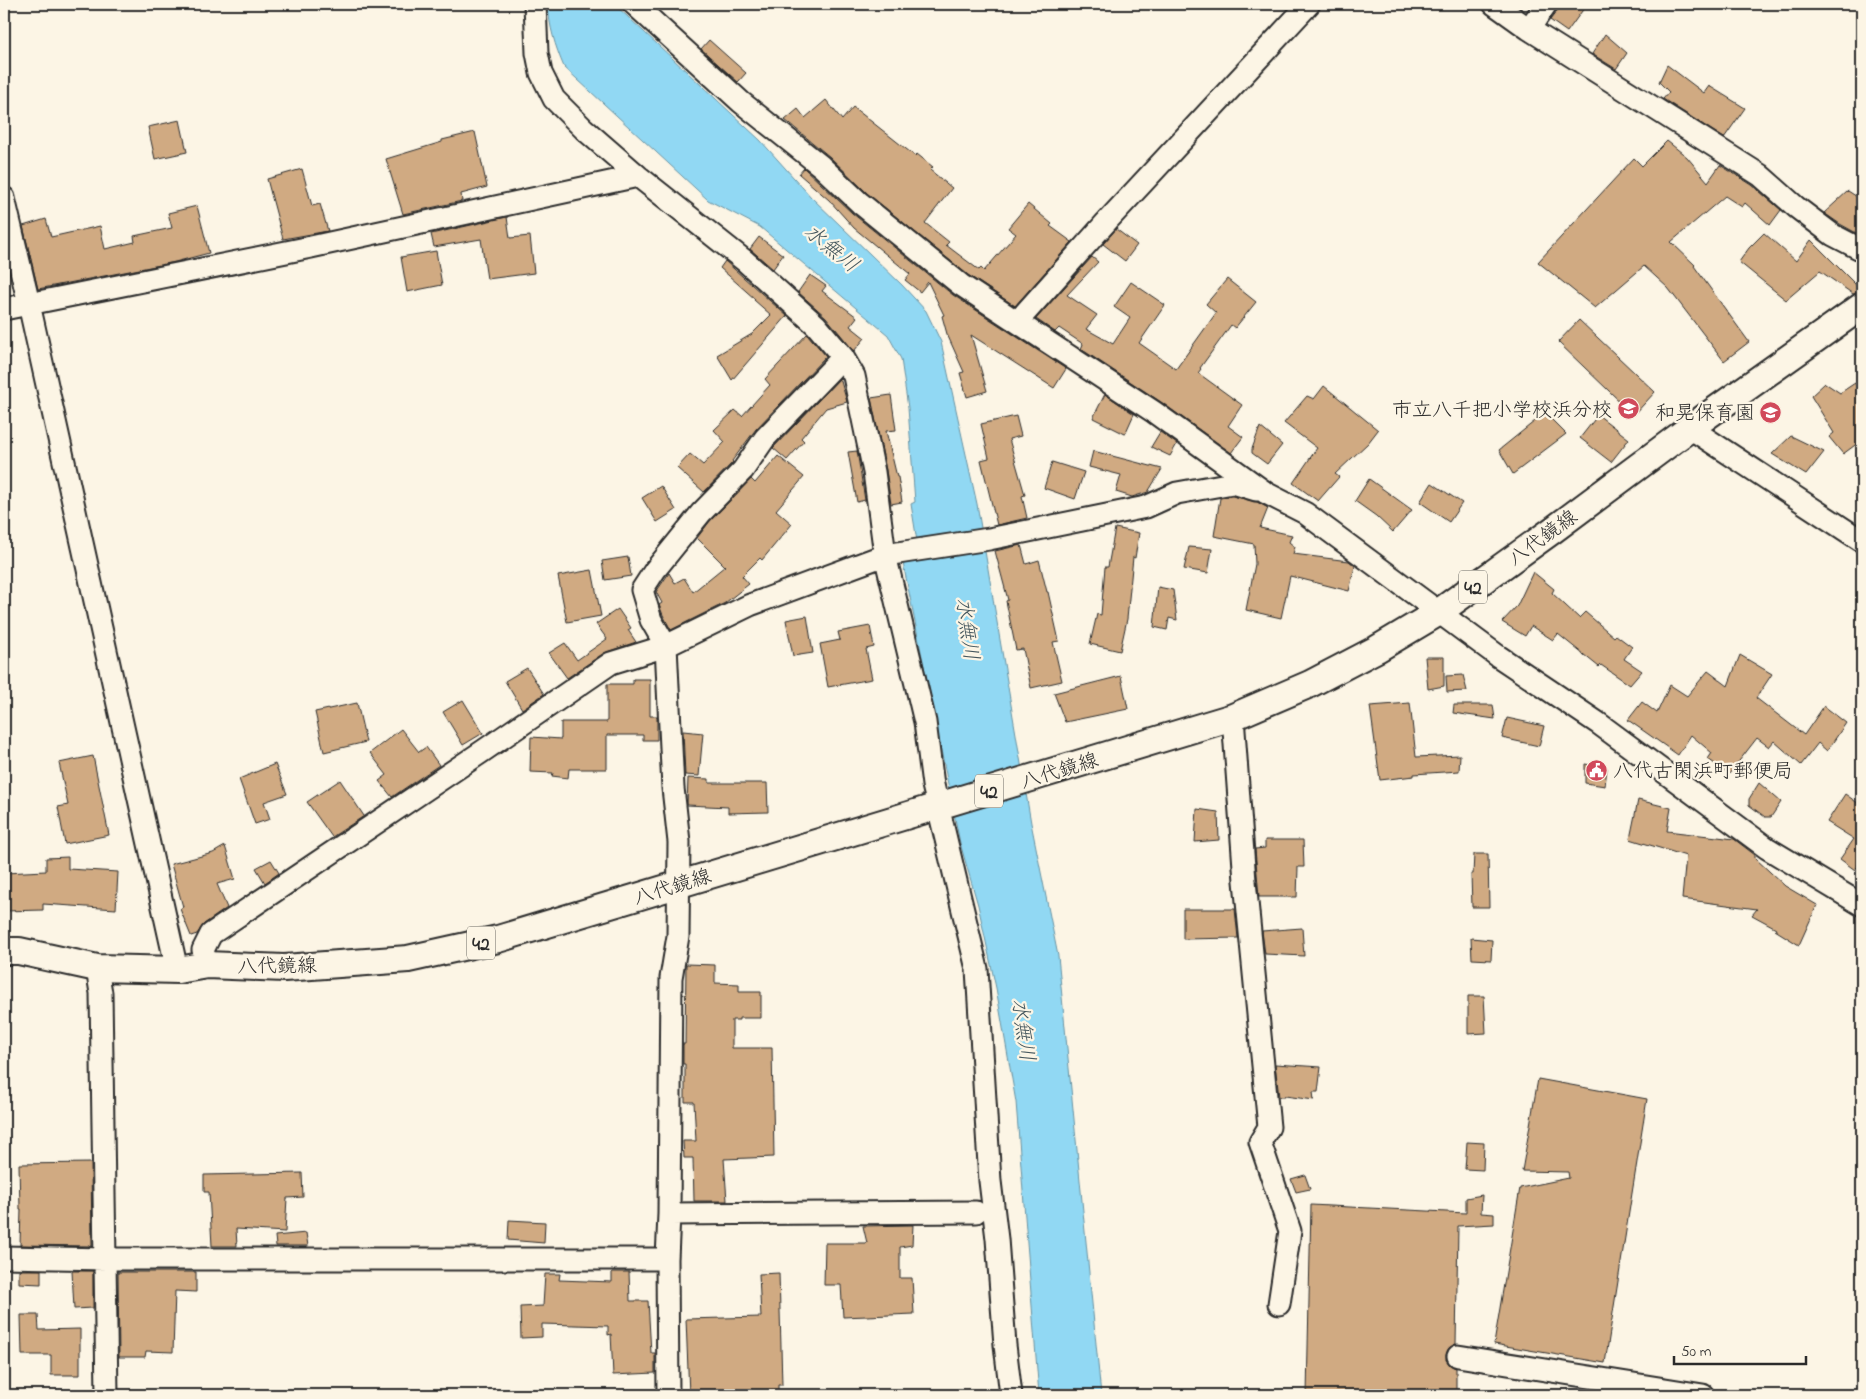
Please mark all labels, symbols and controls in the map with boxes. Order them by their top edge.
water label: 水無川 [797,218,865,281]
place label: 市立八千把小学校浜分校 [1392,397,1612,426]
school or university icon: 市立八千把小学校浜分校 [1616,397,1640,421]
place label: 和晃保育園 [1655,400,1755,429]
school or university icon: 和晃保育園 [1759,400,1783,424]
street label: 八代鏡線 [1503,504,1584,574]
road number: 42 [1459,570,1487,604]
water label: 水無川 [947,596,985,663]
street label: 八代鏡線 [1017,747,1102,798]
public building icon: 八代古閑浜町郵便局 [1585,758,1609,782]
place label: 八代古閑浜町郵便局 [1613,758,1793,787]
road number: 42 [975,774,1003,808]
street label: 八代鏡線 [630,863,715,914]
road number: 42 [467,926,495,960]
street label: 八代鏡線 [237,952,317,983]
water label: 水無川 [1003,997,1041,1064]
scale bar [1674,1334,1806,1366]
text: 50 m [1681,1341,1712,1363]

